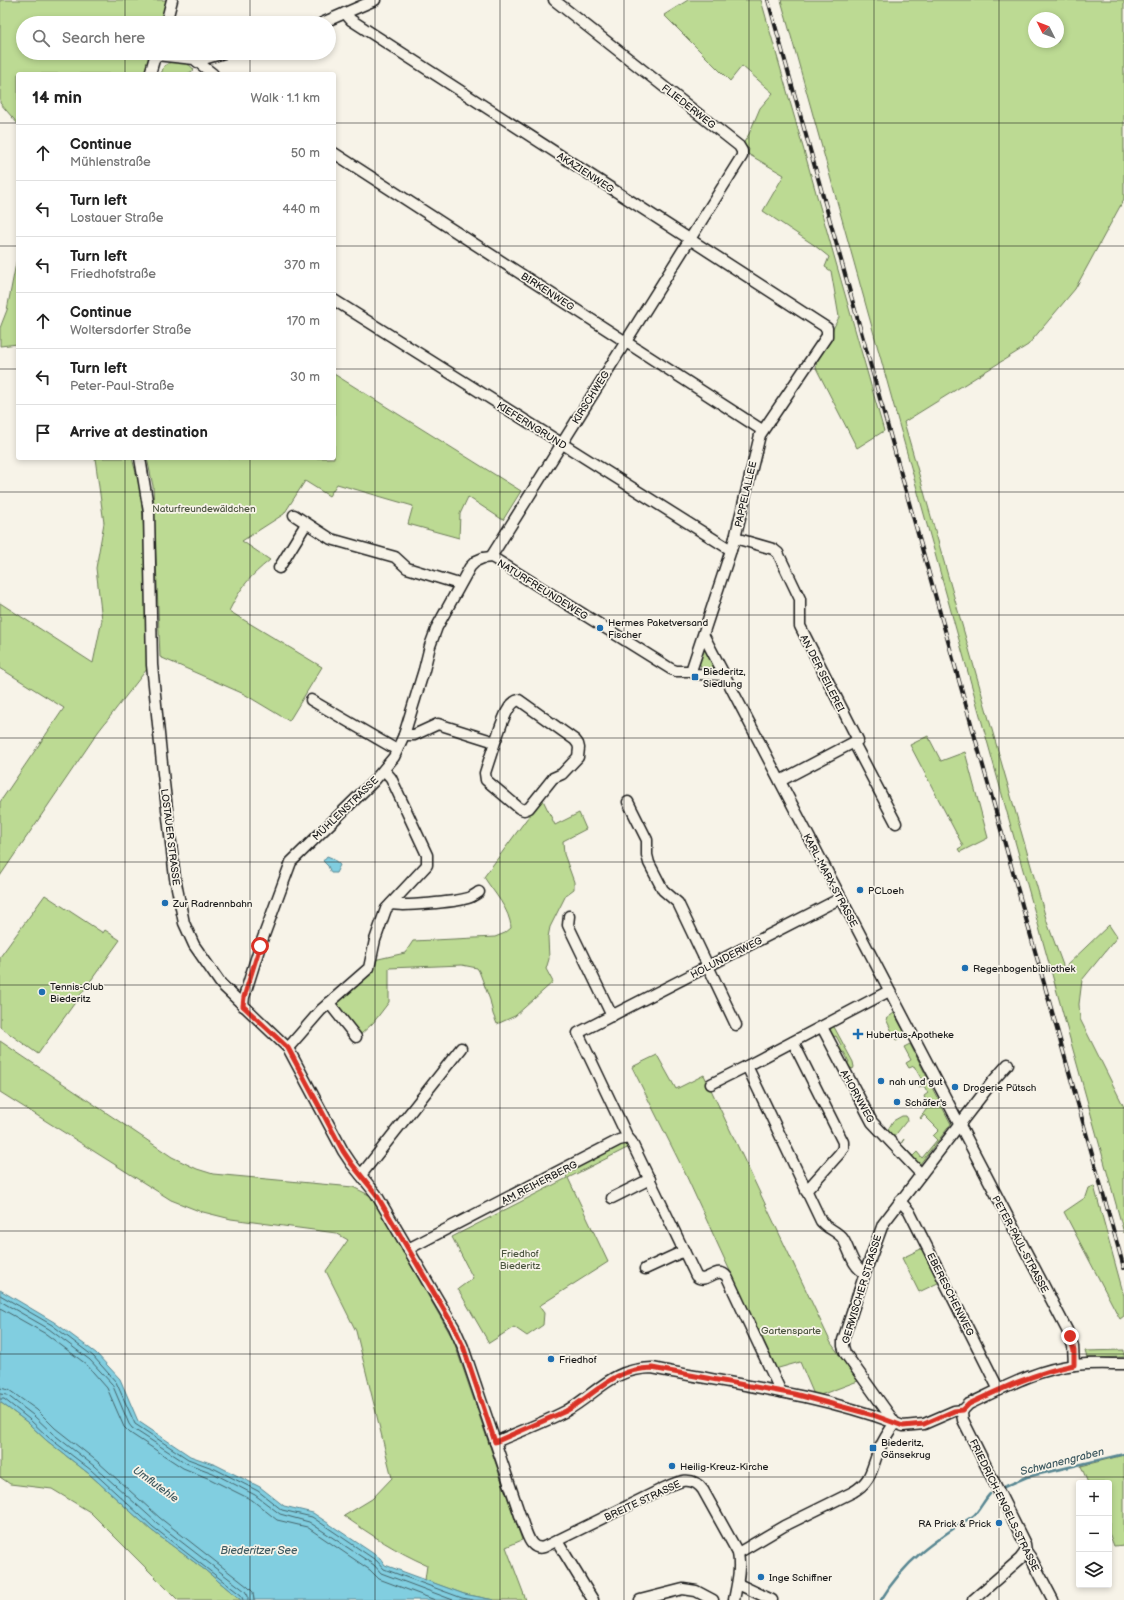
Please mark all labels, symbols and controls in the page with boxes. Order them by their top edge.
north arrow [1028,12,1064,48]
search box [16,16,336,60]
icon: search [30,27,52,49]
text: Search here [62,29,145,48]
street label: FLIEDERWEG [659,82,718,132]
text: 14 min [32,88,82,108]
text: Walk · 1.1 km [251,90,320,106]
text: Continue [70,135,132,154]
icon: ahead [32,142,54,164]
text: 50 m [291,145,320,161]
street label: AKAZIENWEG [555,150,616,196]
text: Mühlenstraße [70,154,151,170]
text: Turn left [70,191,127,210]
icon: left [32,198,54,220]
text: 440 m [282,201,320,217]
text: Lostauer Straße [70,210,163,226]
text: Turn left [70,247,127,266]
icon: left [32,254,54,276]
text: 370 m [284,257,320,273]
text: Friedhofstraße [70,266,156,282]
street label: BIRKENWEG [519,270,577,314]
text: Continue [70,303,132,322]
icon: ahead [32,310,54,332]
text: 170 m [287,313,320,329]
text: Woltersdorfer Straße [70,322,191,338]
text: Turn left [70,359,127,378]
icon: left [32,366,54,388]
street label: KIRSCHWEG [570,368,612,426]
text: 30 m [290,369,320,385]
text: Peter-Paul-Straße [70,378,174,394]
street label: KIEFERNGRUND [494,400,569,452]
icon: arrive [32,422,54,444]
text: Arrive at destination [70,423,208,442]
street label: PAPPELALLEE [733,460,759,528]
park label: Naturfreundewäldchen [152,503,256,515]
street label: NATURFREUNDEWEG [495,557,590,623]
place label: Hermes Paketversand Fischer [608,617,708,641]
marker: Hermes Paketversand Fischer [595,623,605,633]
street label: AN DER SEILEREI [798,633,847,714]
place label: Biederitz, Siedlung [703,666,746,690]
marker: Biederitz, Siedlung [690,672,700,682]
street label: MÜHLENSTRASSE [310,774,381,843]
street label: LOSTAUER STRASSE [158,788,182,886]
street label: KARL-MARX-STRASSE [800,832,860,930]
marker: PCLoeh [855,885,865,895]
place label: PCLoeh [868,885,904,897]
marker: Zur Radrennbahn [160,898,170,908]
place label: Zur Radrennbahn [172,898,253,910]
street label: HOLUNDERWEG [689,934,765,981]
route start [251,937,269,955]
marker: Regenbogenbibliothek [960,963,970,973]
place label: Regenbogenbibliothek [973,963,1076,975]
place label: Tennis-Club Biederitz [50,981,104,1005]
marker: Tennis-Club Biederitz [37,987,47,997]
marker: Hubertus-Apotheke [853,1029,863,1039]
place label: Hubertus-Apotheke [866,1029,954,1041]
street label: AHORNWEG [838,1068,877,1126]
marker: nah und gut [876,1076,886,1086]
place label: nah und gut [889,1076,943,1088]
marker: Drogerie Pütsch [950,1082,960,1092]
place label: Drogerie Pütsch [963,1082,1037,1094]
marker: Schäfer's [892,1097,902,1107]
place label: Schäfer's [905,1097,947,1109]
street label: AM REIHERBERG [500,1158,580,1207]
street label: PETER-PAUL-STRASSE [989,1194,1051,1295]
street label: GERWISCHER STRASSE [840,1233,884,1345]
park label: Friedhof Biederitz [500,1248,541,1272]
street label: EBERESCHENWEG [924,1251,976,1338]
park label: Gartensparte [761,1325,821,1337]
route end [1061,1327,1079,1345]
marker: Friedhof [546,1354,556,1364]
place label: Friedhof [559,1354,597,1366]
place label: Biederitz, Gänsekrug [881,1437,931,1461]
street label: FRIEDRICH-ENGELS-STRASSE [967,1437,1042,1574]
marker: Biederitz, Gänsekrug [868,1443,878,1453]
water label: Schwanengraben [1019,1445,1105,1478]
marker: Heilig-Kreuz-Kirche [667,1461,677,1471]
place label: Heilig-Kreuz-Kirche [680,1461,768,1473]
water label: Umflutehle [130,1464,181,1506]
street label: BREITE STRASSE [602,1478,683,1524]
map controls [1076,1480,1112,1588]
button: + [1076,1480,1112,1516]
button: − [1076,1516,1112,1552]
place label: RA Prick & Prick [918,1518,991,1530]
marker: RA Prick & Prick [994,1518,1004,1528]
water label: Biederitzer See [221,1544,298,1557]
button: layers [1076,1552,1112,1588]
marker: Inge Schiffner [756,1572,766,1582]
place label: Inge Schiffner [769,1572,832,1584]

